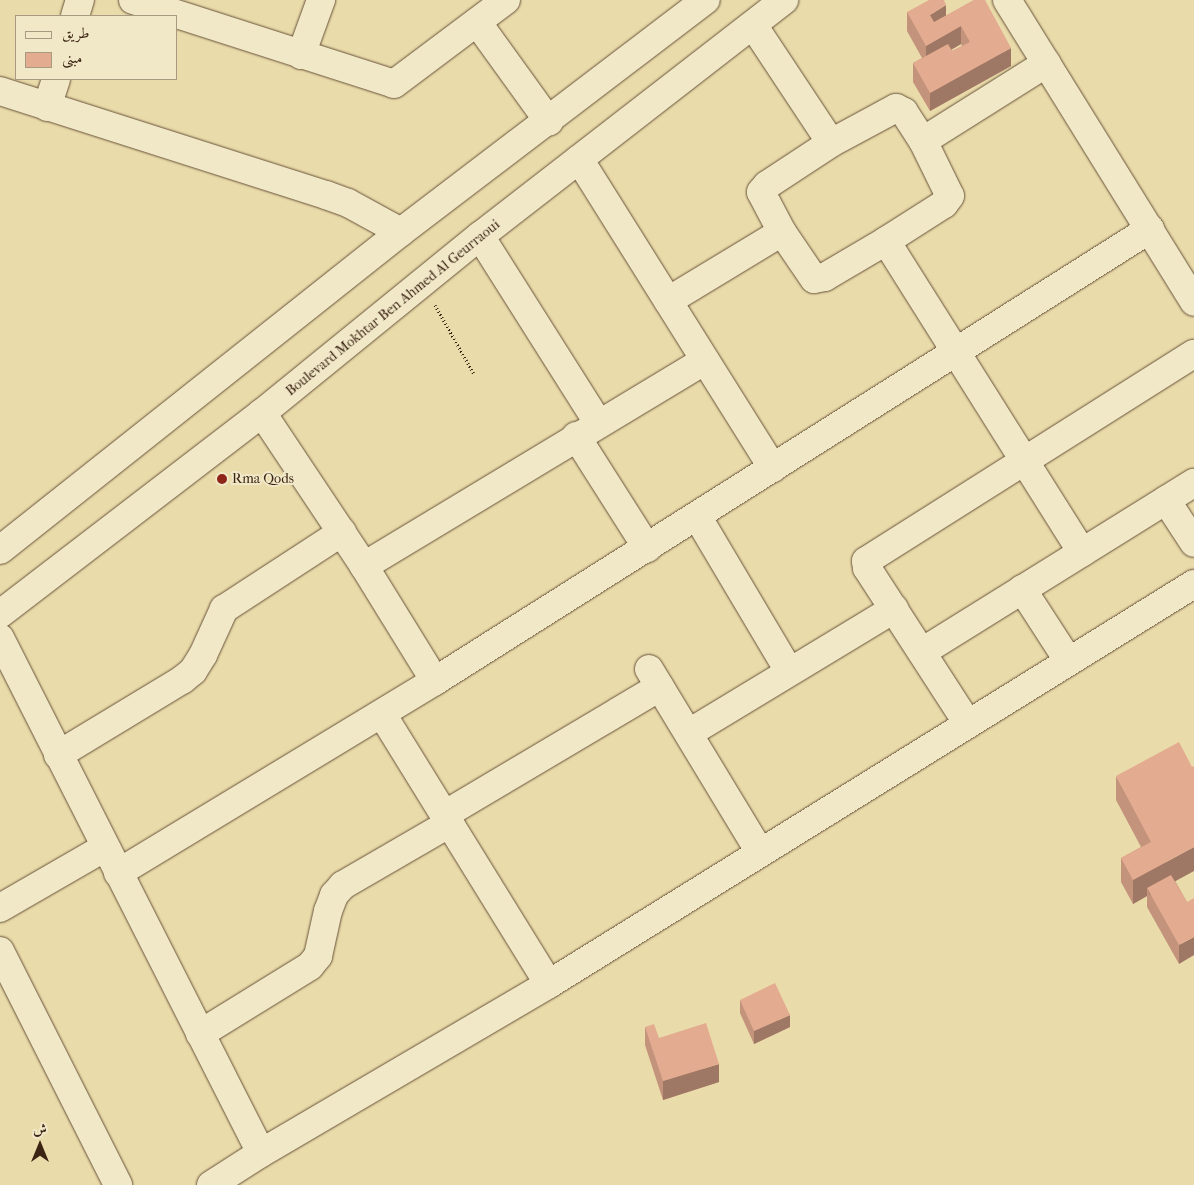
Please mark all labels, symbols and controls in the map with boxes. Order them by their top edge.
legend [15,15,178,80]
text: طريق [62,24,89,42]
text: مبنى [62,49,82,67]
street label: Boulevard Mokhtar Ben Ahmed Al Geurraoui [283,216,503,400]
place label: Rma Qods [232,471,294,487]
marker: Rma Qods [216,473,228,485]
north arrow [15,1120,65,1170]
text: ش [33,1121,47,1138]

